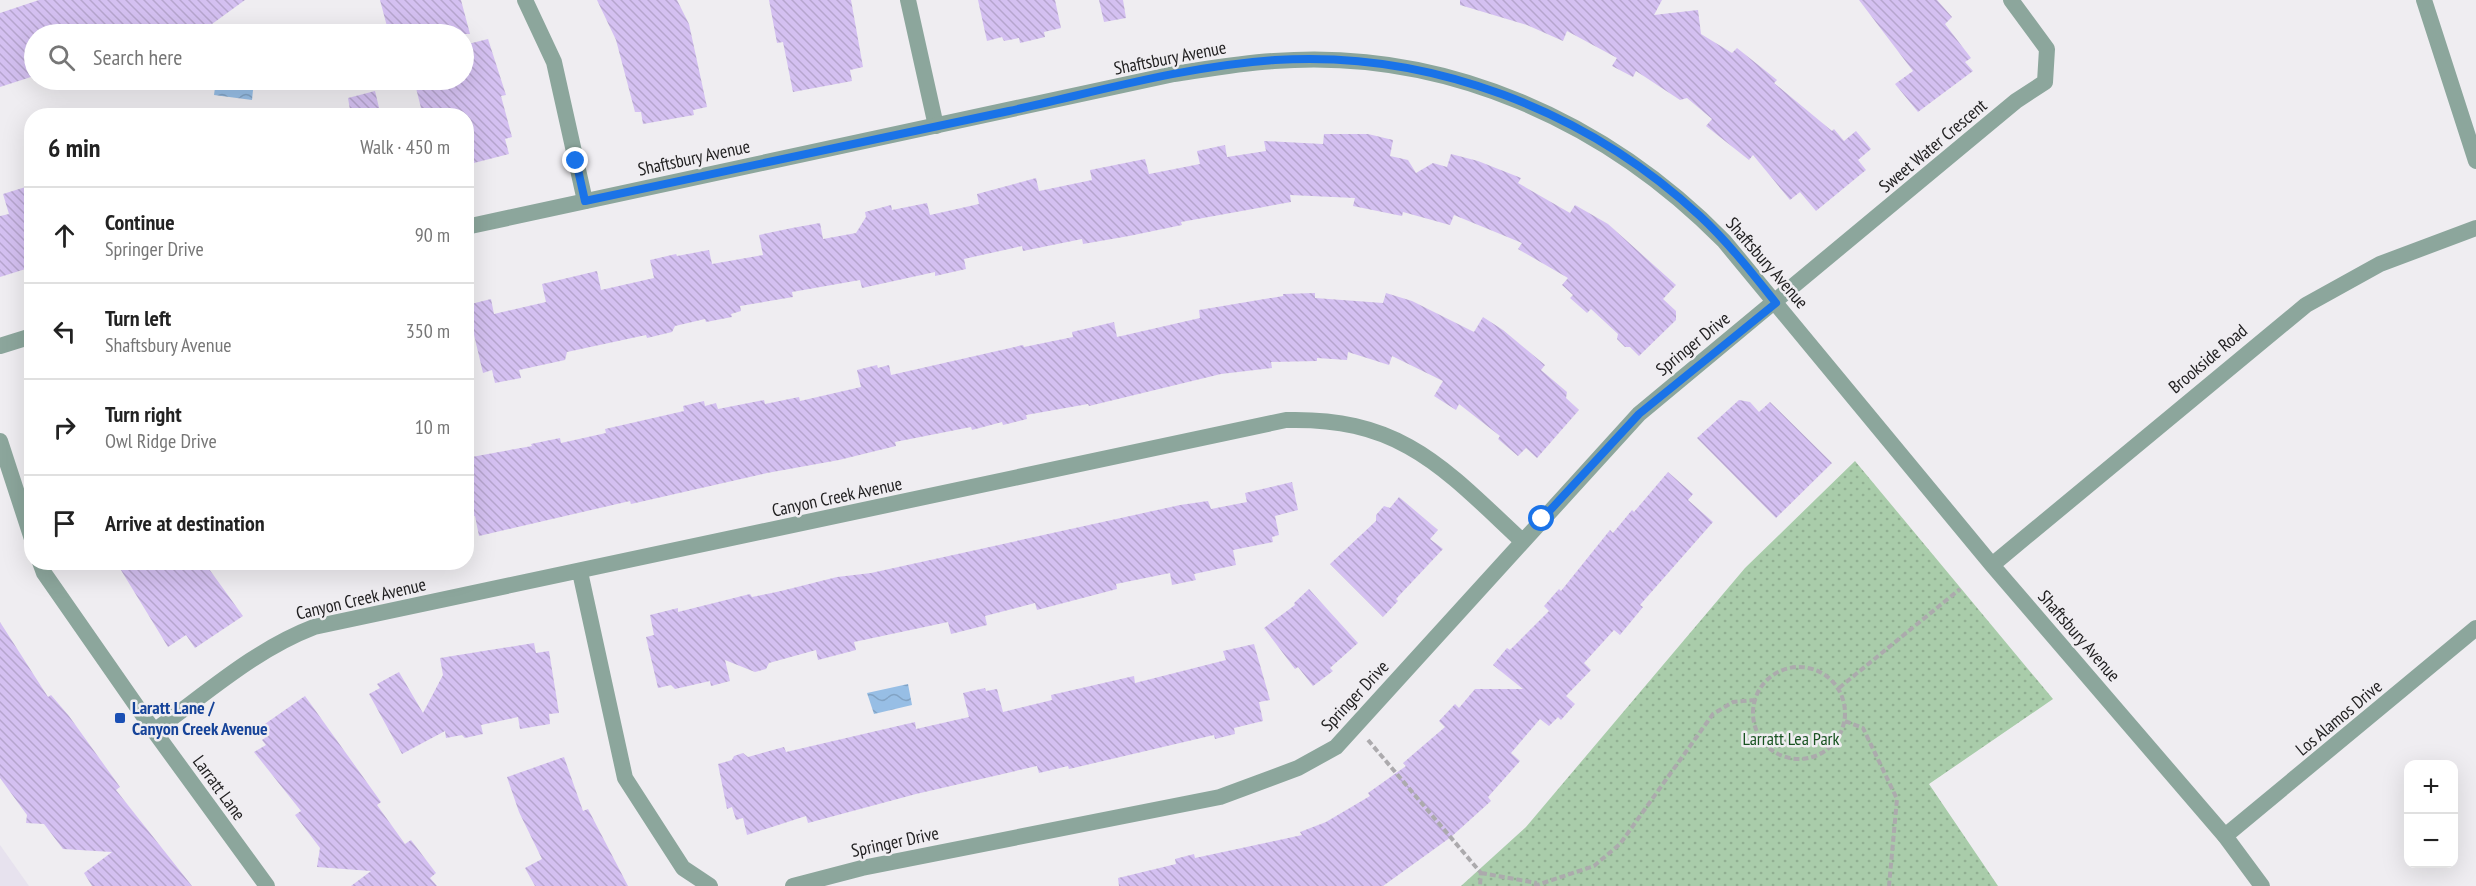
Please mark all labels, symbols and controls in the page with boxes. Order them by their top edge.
search box [24,24,474,90]
street label: Shaftsbury Avenue [1112,35,1228,80]
icon: search [45,41,78,74]
text: Search here [93,43,182,71]
street label: Sweet Water Crescent [1874,94,1991,197]
text: 6 min [48,131,101,164]
text: Walk · 450 m [360,134,450,160]
street label: Shaftsbury Avenue [636,134,752,181]
route end [562,147,588,173]
text: Continue [105,208,175,236]
street label: Shaftsbury Avenue [1721,212,1813,313]
icon: ahead [48,219,81,252]
text: 90 m [415,222,450,248]
text: Springer Drive [105,236,204,262]
text: Turn left [105,304,171,332]
street label: Springer Drive [1651,307,1734,381]
icon: left [48,315,81,348]
text: 350 m [406,318,450,344]
street label: Brookside Road [2164,319,2252,398]
text: Shaftsbury Avenue [105,332,232,358]
text: Turn right [105,400,182,428]
icon: right [48,411,81,444]
text: 10 m [415,414,450,440]
text: Owl Ridge Drive [105,428,217,454]
street label: Canyon Creek Avenue [770,471,904,522]
route start [1528,505,1554,531]
icon: arrive [48,507,81,540]
text: Arrive at destination [105,509,265,537]
street label: Canyon Creek Avenue [294,572,428,625]
street label: Shaftsbury Avenue [2033,585,2125,686]
street label: Springer Drive [1316,655,1393,736]
street label: Los Alamos Drive [2291,675,2387,760]
place label: Laratt Lane / Canyon Creek Avenue [132,696,268,740]
marker: Laratt Lane / Canyon Creek Avenue [113,711,127,725]
park label: Larratt Lea Park [1742,727,1840,750]
street label: Larratt Lane [188,751,251,825]
map controls [2404,760,2458,868]
button: + [2404,760,2458,814]
button: − [2404,814,2458,868]
street label: Springer Drive [849,821,941,862]

